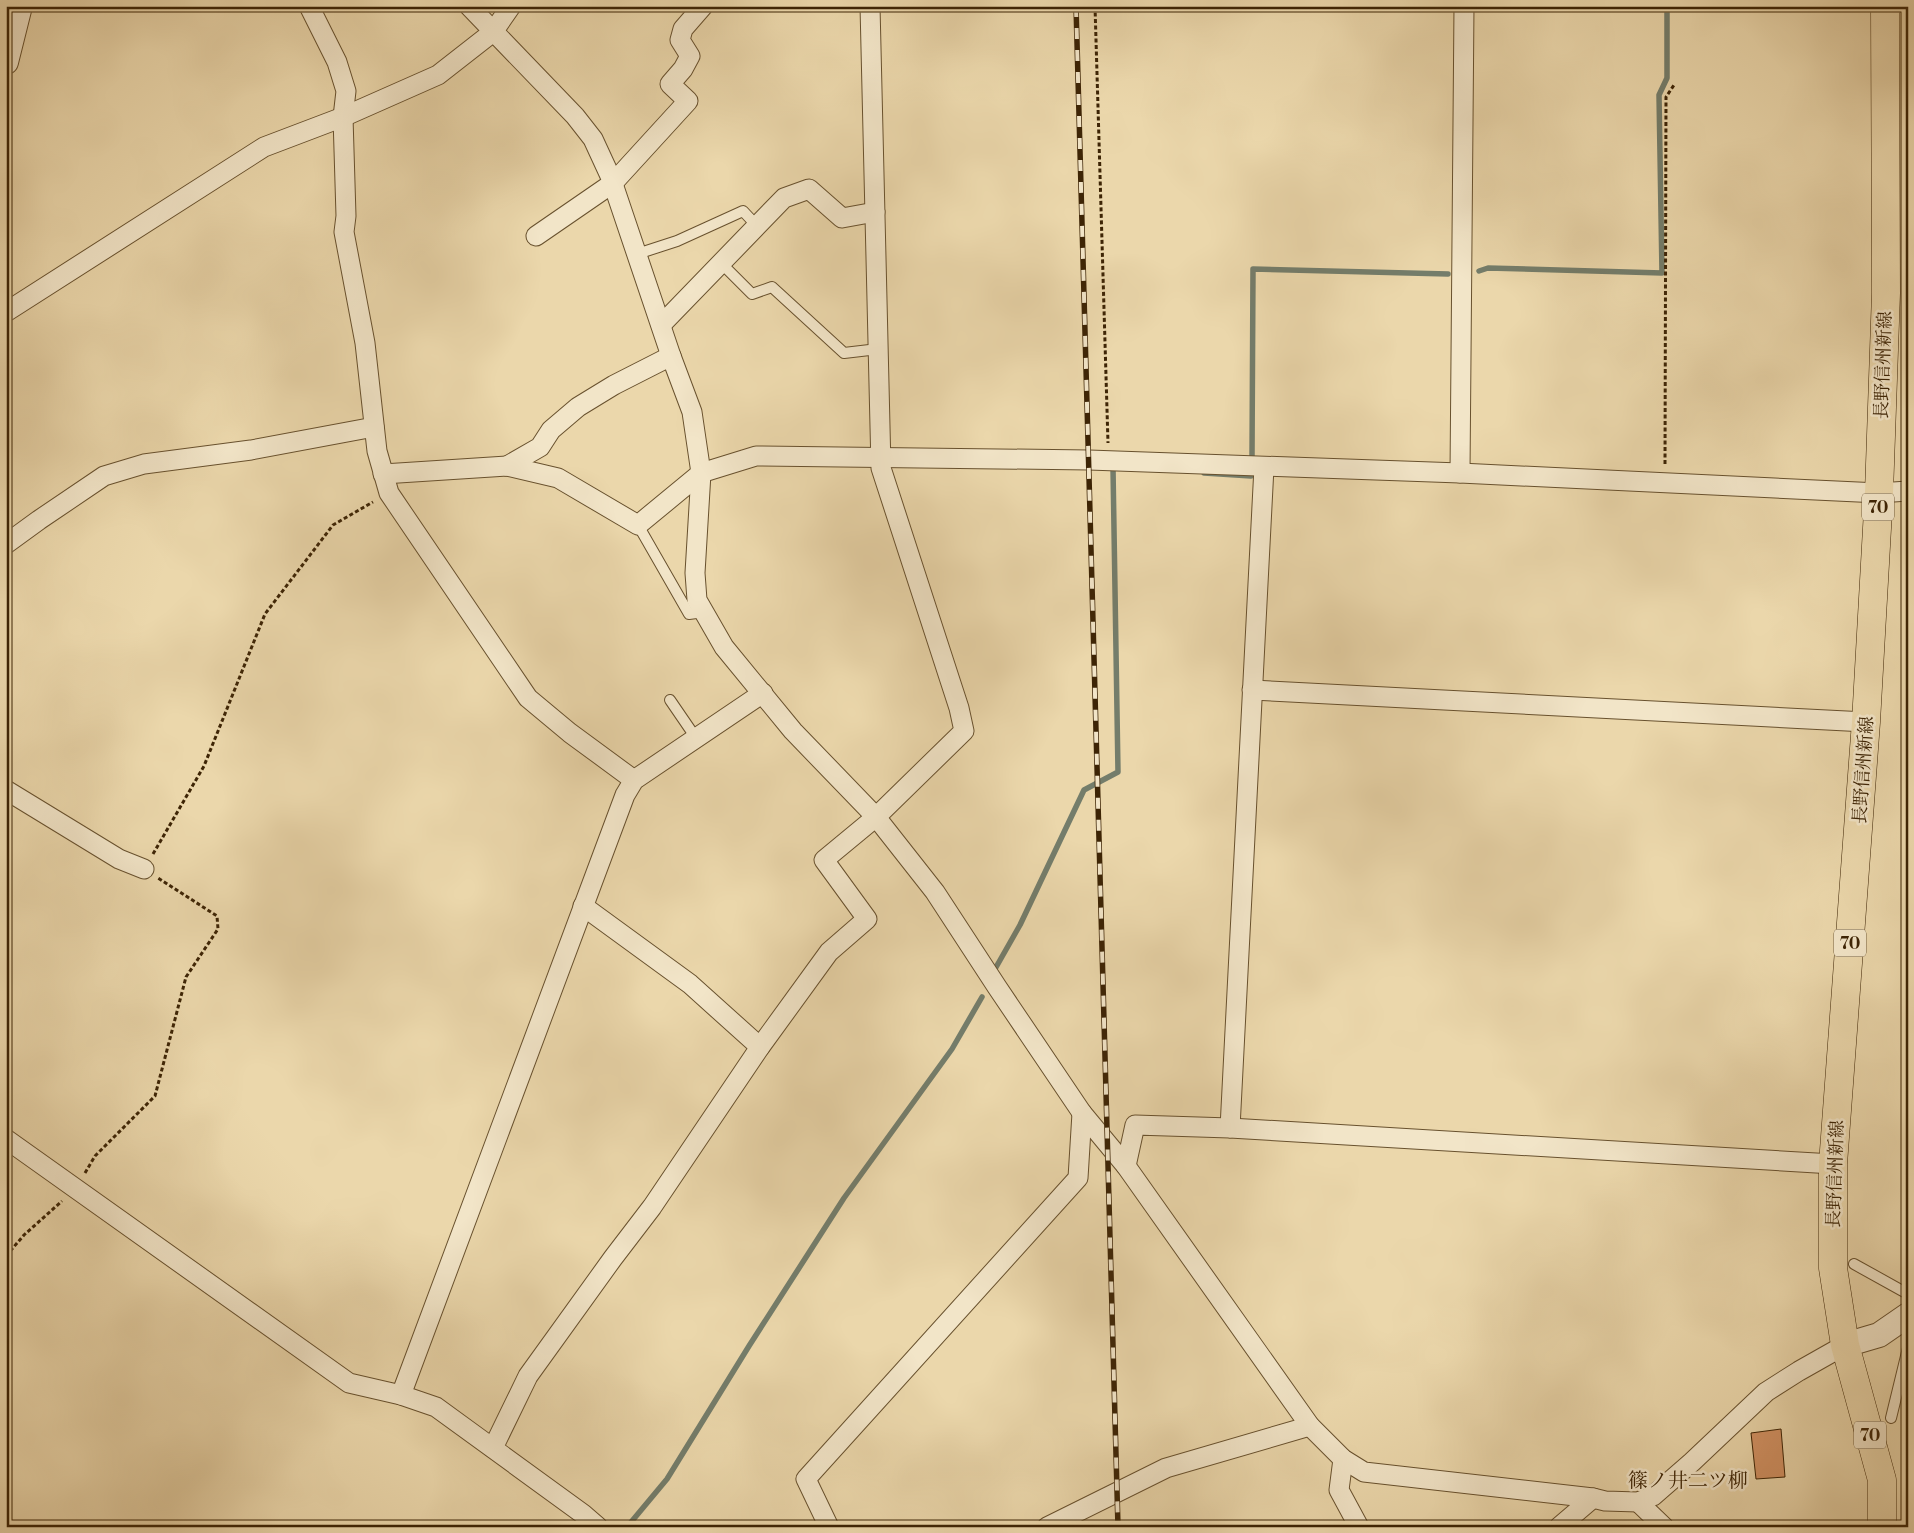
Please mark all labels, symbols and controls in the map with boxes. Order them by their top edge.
street label: 長野信州新線 [1870,311,1897,419]
road number: 70 [1862,494,1894,520]
street label: 長野信州新線 [1848,715,1879,825]
road number: 70 [1834,930,1866,956]
street label: 長野信州新線 [1822,1120,1849,1228]
road number: 70 [1854,1422,1886,1448]
district label: 篠ノ井二ツ柳 [1628,1469,1748,1494]

